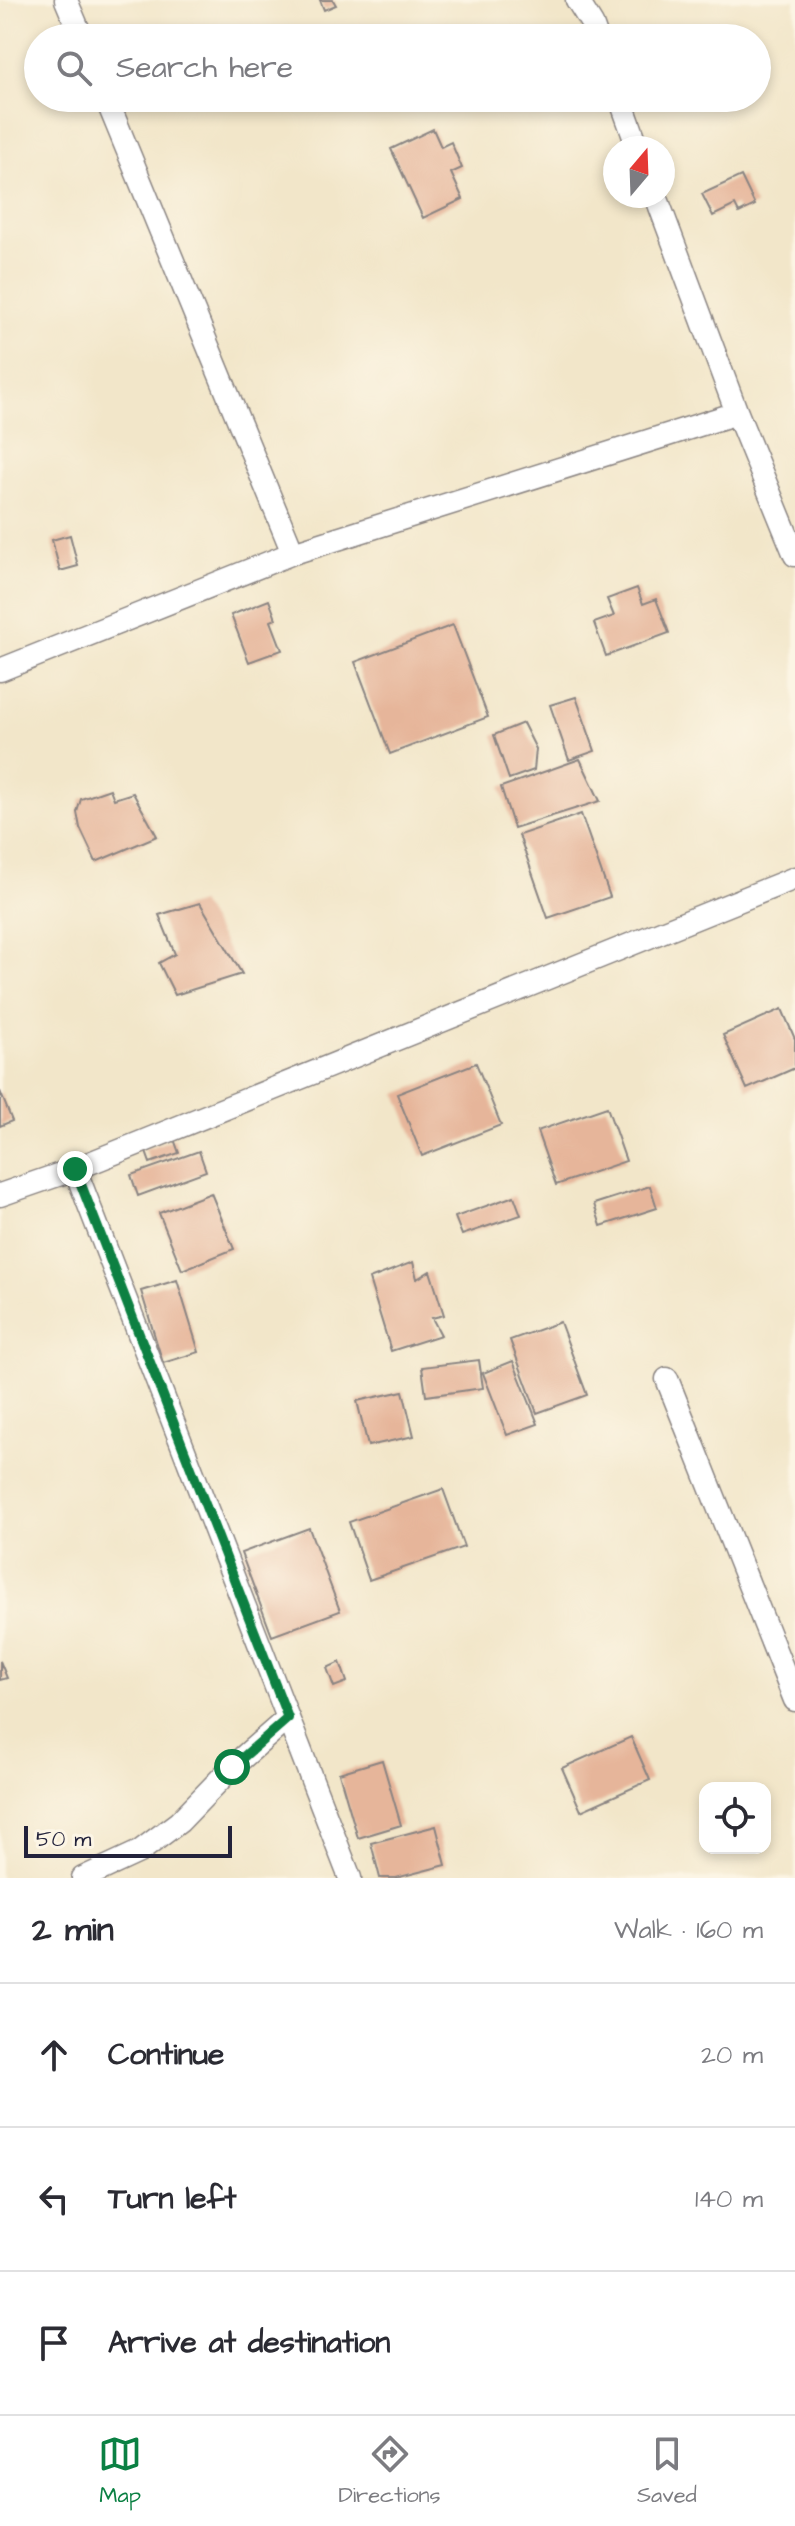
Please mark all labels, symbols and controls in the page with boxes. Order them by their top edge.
search box [24,24,771,112]
icon: search [52,46,96,90]
text: Search here [116,47,293,89]
north arrow [603,136,675,208]
route end [57,1151,93,1187]
route start [214,1749,250,1785]
map controls [699,1782,771,1854]
button: locate [699,1782,771,1854]
scale bar [24,1822,232,1858]
text: 50 m [36,1824,91,1855]
text: 2 min [32,1906,114,1954]
text: Walk · 160 m [614,1912,763,1948]
icon: ahead [32,2033,76,2077]
text: Continue [108,2034,224,2076]
text: 20 m [701,2037,763,2073]
icon: left [32,2177,76,2221]
text: Turn left [108,2178,236,2220]
text: 140 m [695,2181,763,2217]
icon: arrive [32,2321,76,2365]
text: Arrive at destination [108,2322,390,2364]
tab: Map [98,2432,142,2511]
tab: Directions [338,2432,441,2511]
tab: Saved [637,2432,697,2511]

